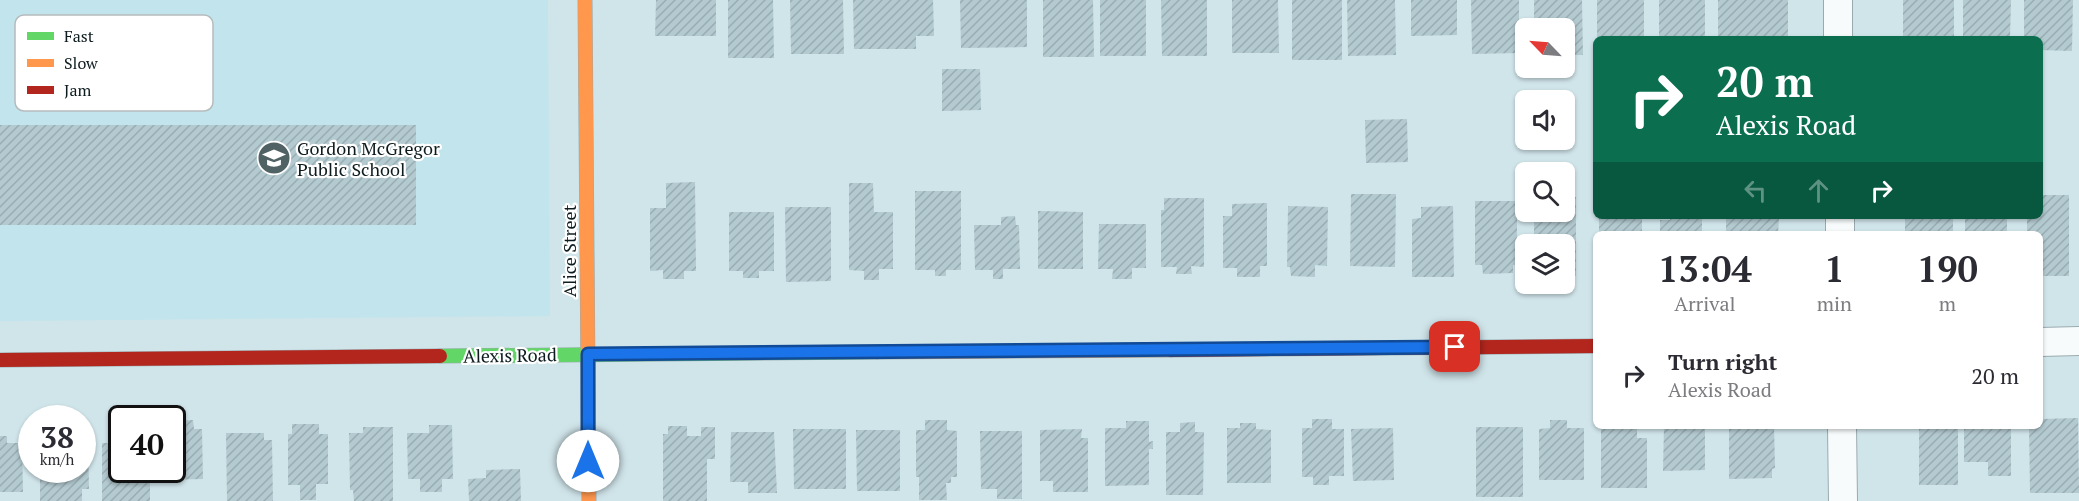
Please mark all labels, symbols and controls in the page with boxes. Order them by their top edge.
legend [15,15,213,111]
north arrow [1515,18,1575,78]
map controls [1515,18,1575,294]
text: Fast [64,25,94,47]
text: Slow [64,52,98,74]
text: 20 m [1716,53,1814,109]
icon: right [1617,60,1695,138]
text: Jam [64,79,92,101]
button: sound [1515,90,1575,150]
text: Alexis Road [1716,107,1856,143]
place label: Gordon McGregor Public School [297,136,440,181]
school or university icon: Gordon McGregor Public School [256,140,292,176]
button: search [1515,162,1575,222]
icon: left [1739,174,1772,207]
icon: ahead [1802,174,1835,207]
icon: right [1865,174,1898,207]
street label: Alice Street [557,204,581,297]
button: layers [1515,234,1575,294]
text: 13:04 [1658,245,1752,292]
text: 1 [1824,245,1845,292]
text: 190 [1917,245,1978,292]
text: Arrival [1674,290,1736,317]
text: min [1817,290,1852,317]
text: m [1939,290,1956,317]
pin [1429,321,1480,372]
icon: arrive [1438,330,1471,363]
street label: Alexis Road [463,342,557,368]
text: Turn right [1668,347,1777,376]
icon: right [1617,359,1650,392]
text: 20 m [1971,361,2019,390]
text: Alexis Road [1668,376,1772,403]
speed limit sign: 40 [108,405,186,483]
text: 38 [40,417,74,457]
position arrow [556,429,620,493]
text: km/h [40,449,74,469]

